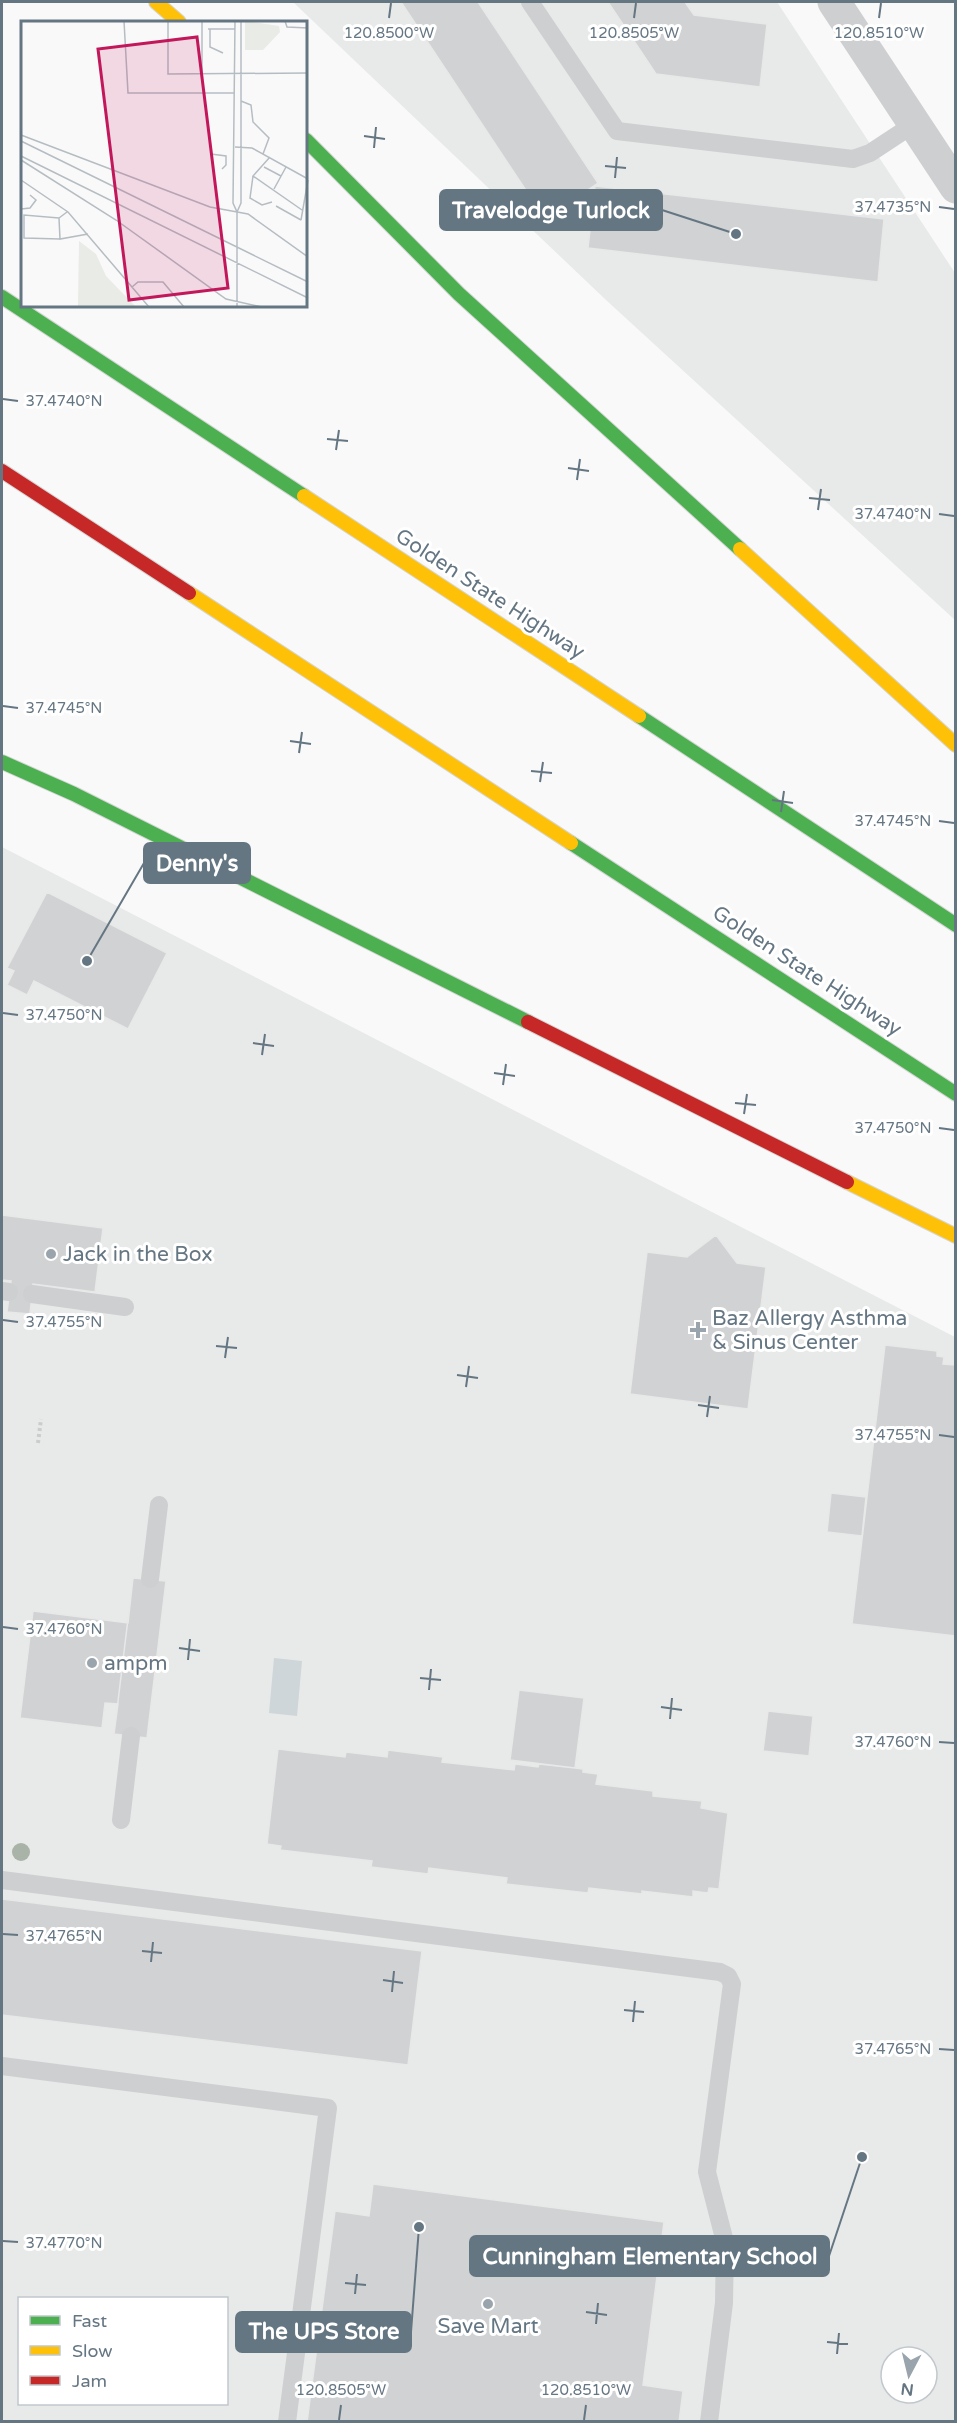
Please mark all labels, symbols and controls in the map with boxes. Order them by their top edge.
inset map [21,21,308,308]
text: 120.8500°W [344,24,434,42]
text: 120.8505°W [589,24,679,42]
text: 120.8510°W [834,24,924,42]
callout: Travelodge Turlock [440,190,662,230]
text: Travelodge Turlock [451,198,650,224]
text: 37.4735°N [855,198,931,216]
text: 37.4740°N [25,392,103,410]
text: 37.4740°N [854,505,932,523]
street label: Golden State Highway [391,523,589,665]
text: 37.4745°N [26,699,102,717]
text: 37.4745°N [855,812,931,830]
callout: Denny's [144,843,250,883]
text: Denny's [156,851,239,877]
street label: Golden State Highway [708,900,906,1042]
text: 37.4750°N [25,1006,103,1024]
text: 37.4750°N [854,1119,932,1137]
place label: Jack in the Box [63,1242,213,1267]
marker: Jack in the Box [44,1247,58,1261]
place label: Baz Allergy Asthma & Sinus Center [712,1306,907,1355]
text: 37.4755°N [26,1313,102,1331]
marker: Baz Allergy Asthma & Sinus Center [689,1321,707,1339]
text: 37.4755°N [855,1426,931,1444]
text: 37.4760°N [25,1620,103,1638]
place label: ampm [104,1651,168,1676]
marker: ampm [85,1656,99,1670]
text: 37.4760°N [854,1733,932,1751]
text: 37.4765°N [26,1927,102,1945]
text: 37.4765°N [855,2040,931,2058]
text: 37.4770°N [25,2234,103,2252]
callout: Cunningham Elementary School [470,2236,829,2276]
text: Cunningham Elementary School [482,2244,818,2270]
legend [18,2297,228,2405]
marker: Save Mart [481,2297,495,2311]
text: Fast [72,2310,107,2332]
callout: The UPS Store [236,2312,411,2352]
place label: Save Mart [437,2314,539,2339]
text: The UPS Store [248,2319,399,2345]
text: Slow [72,2340,113,2362]
north arrow [879,2345,939,2405]
text: Jam [72,2370,107,2392]
text: N [900,2378,915,2400]
text: 120.8505°W [296,2381,386,2399]
text: 120.8510°W [541,2381,631,2399]

